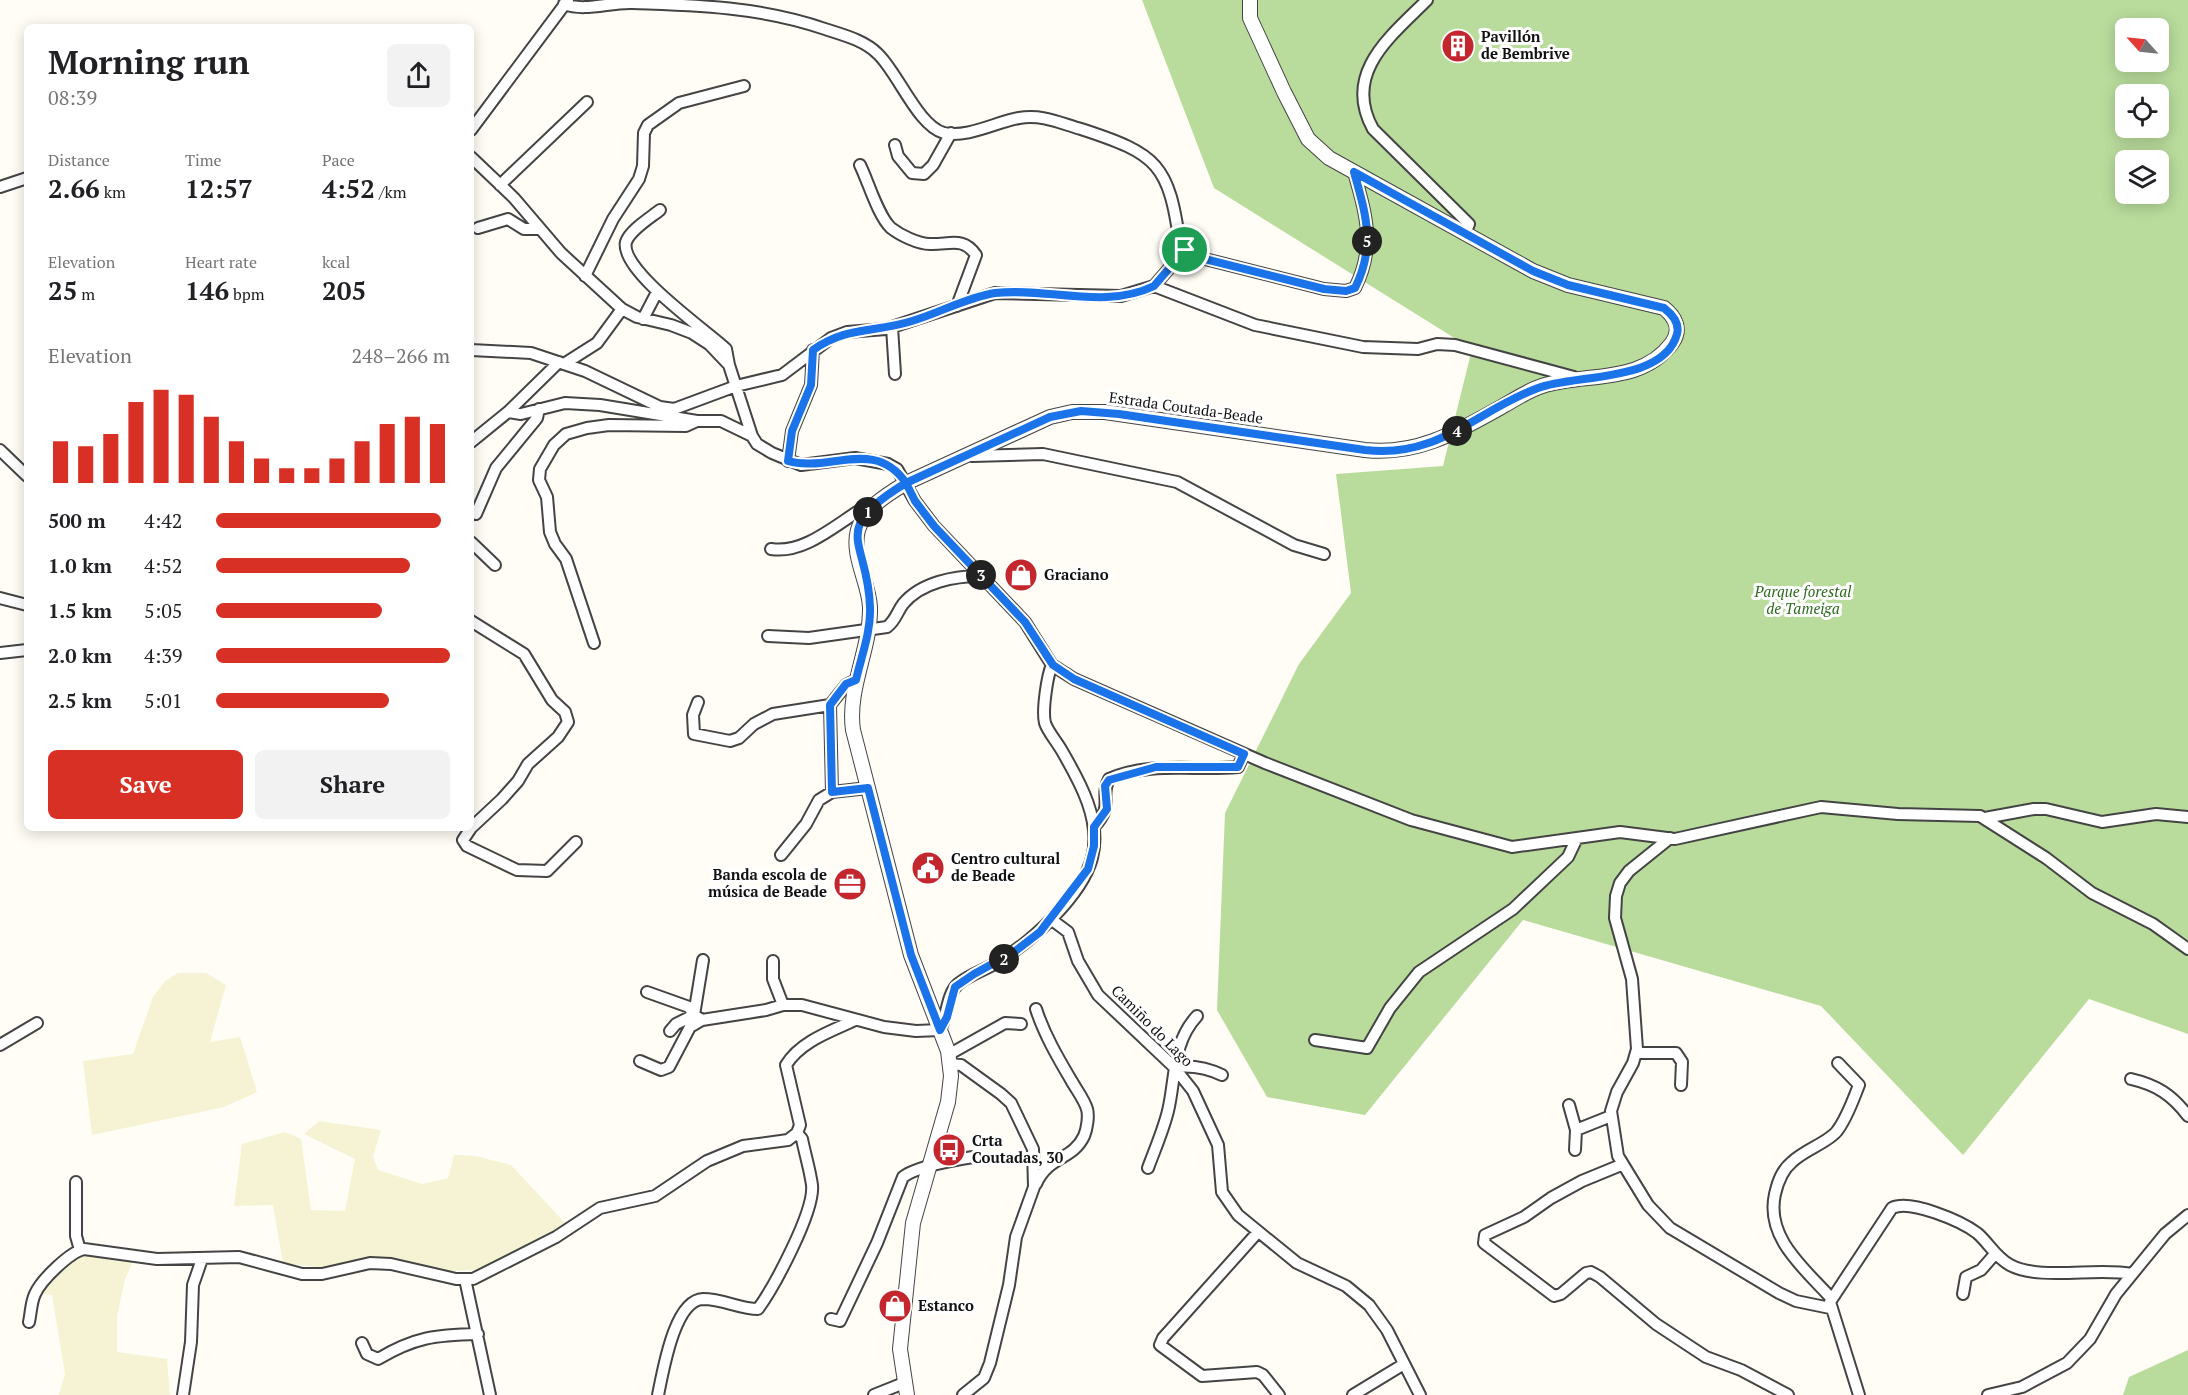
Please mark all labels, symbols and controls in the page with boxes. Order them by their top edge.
north arrow [2115,18,2169,72]
map controls [2115,18,2169,204]
place label: Pavillón de Bembrive [1481,26,1570,63]
building icon: Pavillón de Bembrive [1440,28,1476,64]
text: Morning run [48,40,250,83]
button: share [387,44,450,107]
text: 08:39 [48,84,97,111]
button: locate [2115,84,2169,138]
text: Distance [48,149,110,171]
text: Time [185,149,222,171]
text: Pace [322,149,355,171]
button: layers [2115,150,2169,204]
text: 2.66 [48,171,100,205]
text: 12:57 [185,171,253,205]
text: 4:52 [322,171,375,205]
text: km [100,181,126,203]
text: /km [375,181,406,203]
pin [1159,224,1210,275]
pin: 5 [1352,226,1382,256]
text: 5 [1362,230,1372,252]
icon: arrive [1168,233,1201,266]
text: Elevation [48,251,115,273]
text: Heart rate [185,251,257,273]
text: kcal [322,251,350,273]
text: 25 [48,273,77,307]
text: 146 [185,273,229,307]
text: 205 [322,273,366,307]
text: m [77,283,95,305]
text: bpm [229,283,265,305]
text: Elevation [48,342,132,369]
text: 248–266 m [351,342,450,369]
street label: Estrada Coutada-Beade [1108,386,1265,428]
pin: 4 [1442,416,1472,446]
text: 4 [1452,420,1462,442]
pin: 1 [853,497,883,527]
text: 1 [863,501,873,523]
text: 500 m [48,507,106,534]
text: 4:42 [144,507,183,534]
text: 1.0 km [48,552,112,579]
text: 4:52 [144,552,183,579]
shop icon: Graciano [1003,557,1039,593]
pin: 3 [966,560,996,590]
text: 3 [976,564,986,586]
place label: Graciano [1044,564,1109,584]
park label: Parque forestal de Tameiga [1754,581,1852,618]
text: 1.5 km [48,597,112,624]
text: 5:05 [144,597,183,624]
text: 2.0 km [48,642,112,669]
text: 4:39 [144,642,183,669]
text: 2.5 km [48,687,112,714]
text: 5:01 [144,687,183,714]
button: Save [48,750,243,819]
button: Share [255,750,450,819]
place label: Centro cultural de Beade [951,848,1060,885]
public building icon: Centro cultural de Beade [910,850,946,886]
place label: Banda escola de música de Beade [708,864,827,901]
office icon: Banda escola de música de Beade [832,866,868,902]
pin: 2 [989,944,1019,974]
text: 2 [999,948,1009,970]
street label: Camiño do Lago [1108,980,1198,1070]
place label: Crta Coutadas, 30 [972,1130,1064,1167]
bus stop icon: Crta Coutadas, 30 [931,1132,967,1168]
shop icon: Estanco [877,1288,913,1324]
place label: Estanco [918,1295,974,1315]

